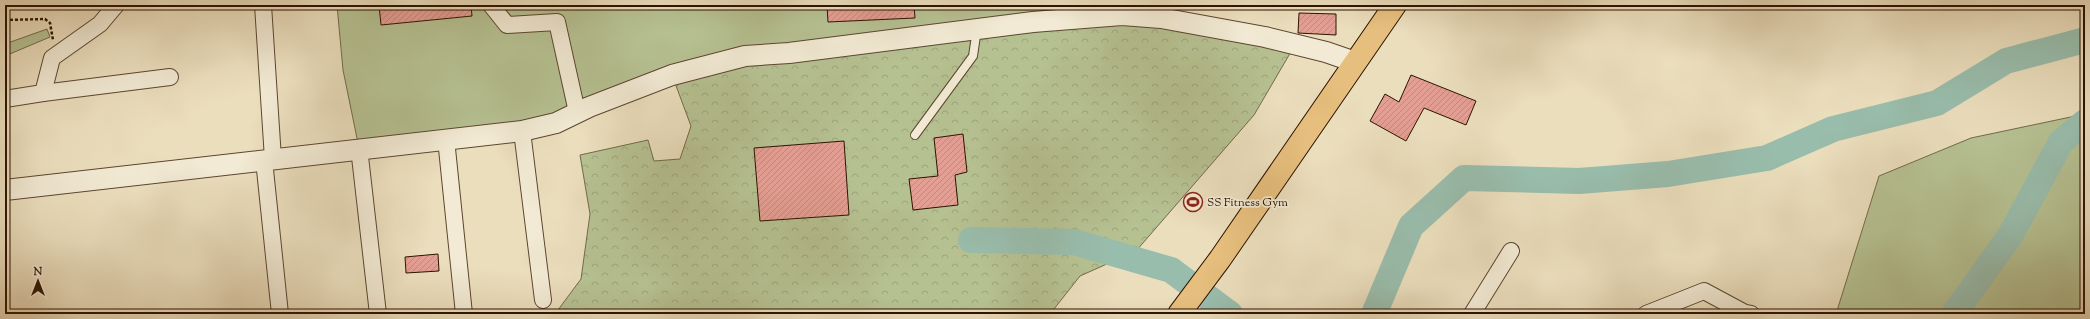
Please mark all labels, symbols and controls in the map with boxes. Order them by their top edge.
sports icon: SS Fitness Gym [1182,191,1204,213]
place label: SS Fitness Gym [1207,194,1288,212]
north arrow [18,261,58,301]
text: N [33,264,43,280]

